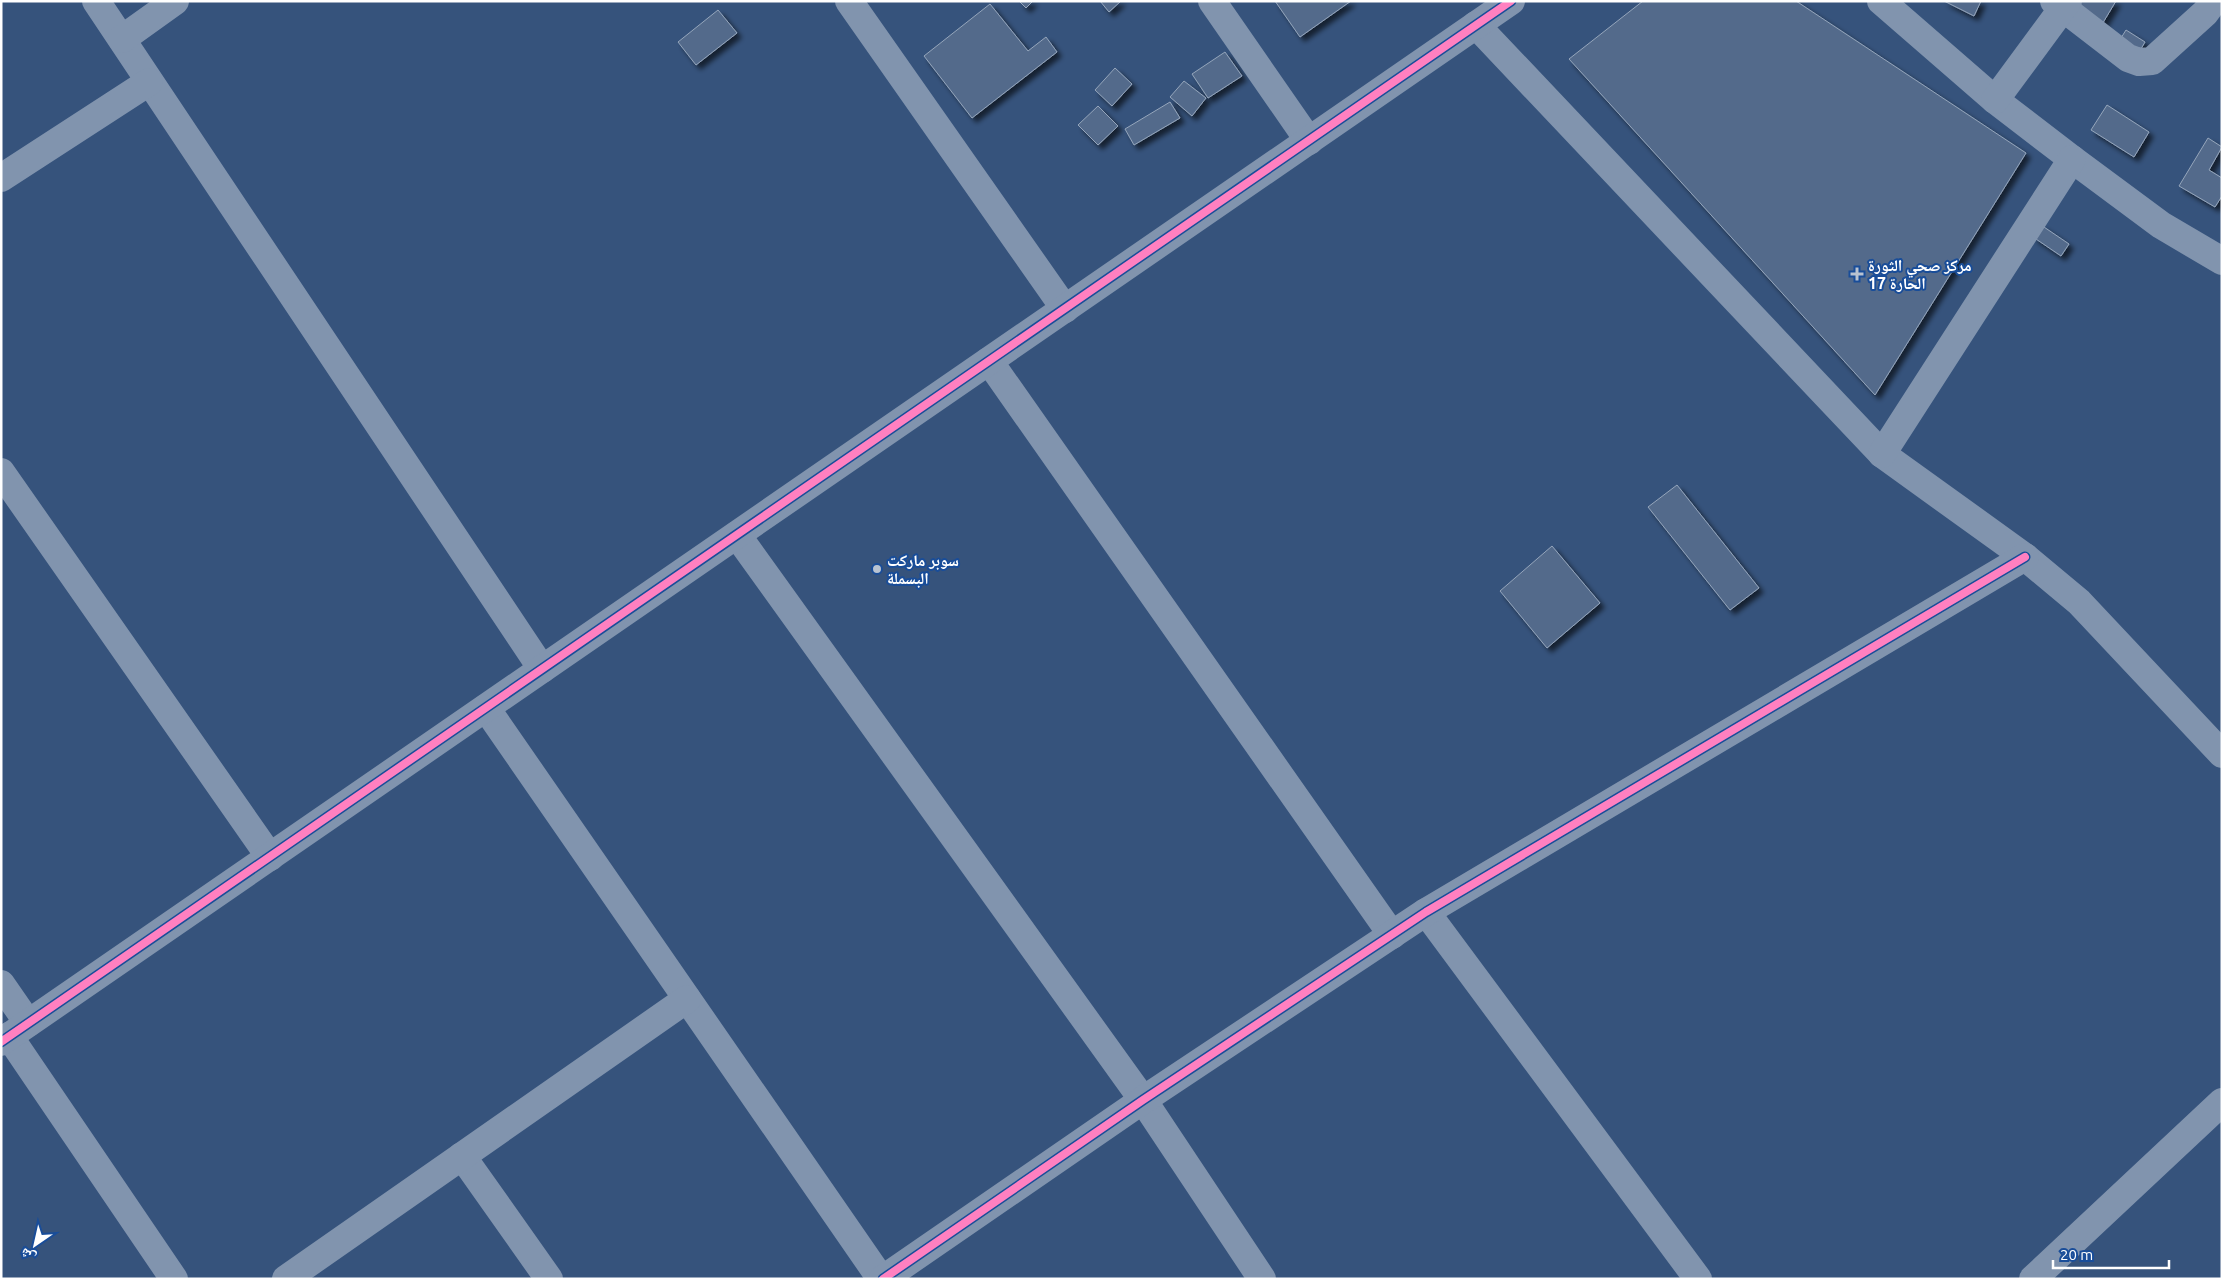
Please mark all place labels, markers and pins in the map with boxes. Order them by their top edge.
place label: مركز صحي الثورة الحارة 17 [1868,256,1972,292]
marker: مركز صحي الثورة الحارة 17 [1850,267,1864,281]
place label: سوبر ماركت البسملة [887,551,959,588]
marker: سوبر ماركت البسملة [871,563,883,575]

